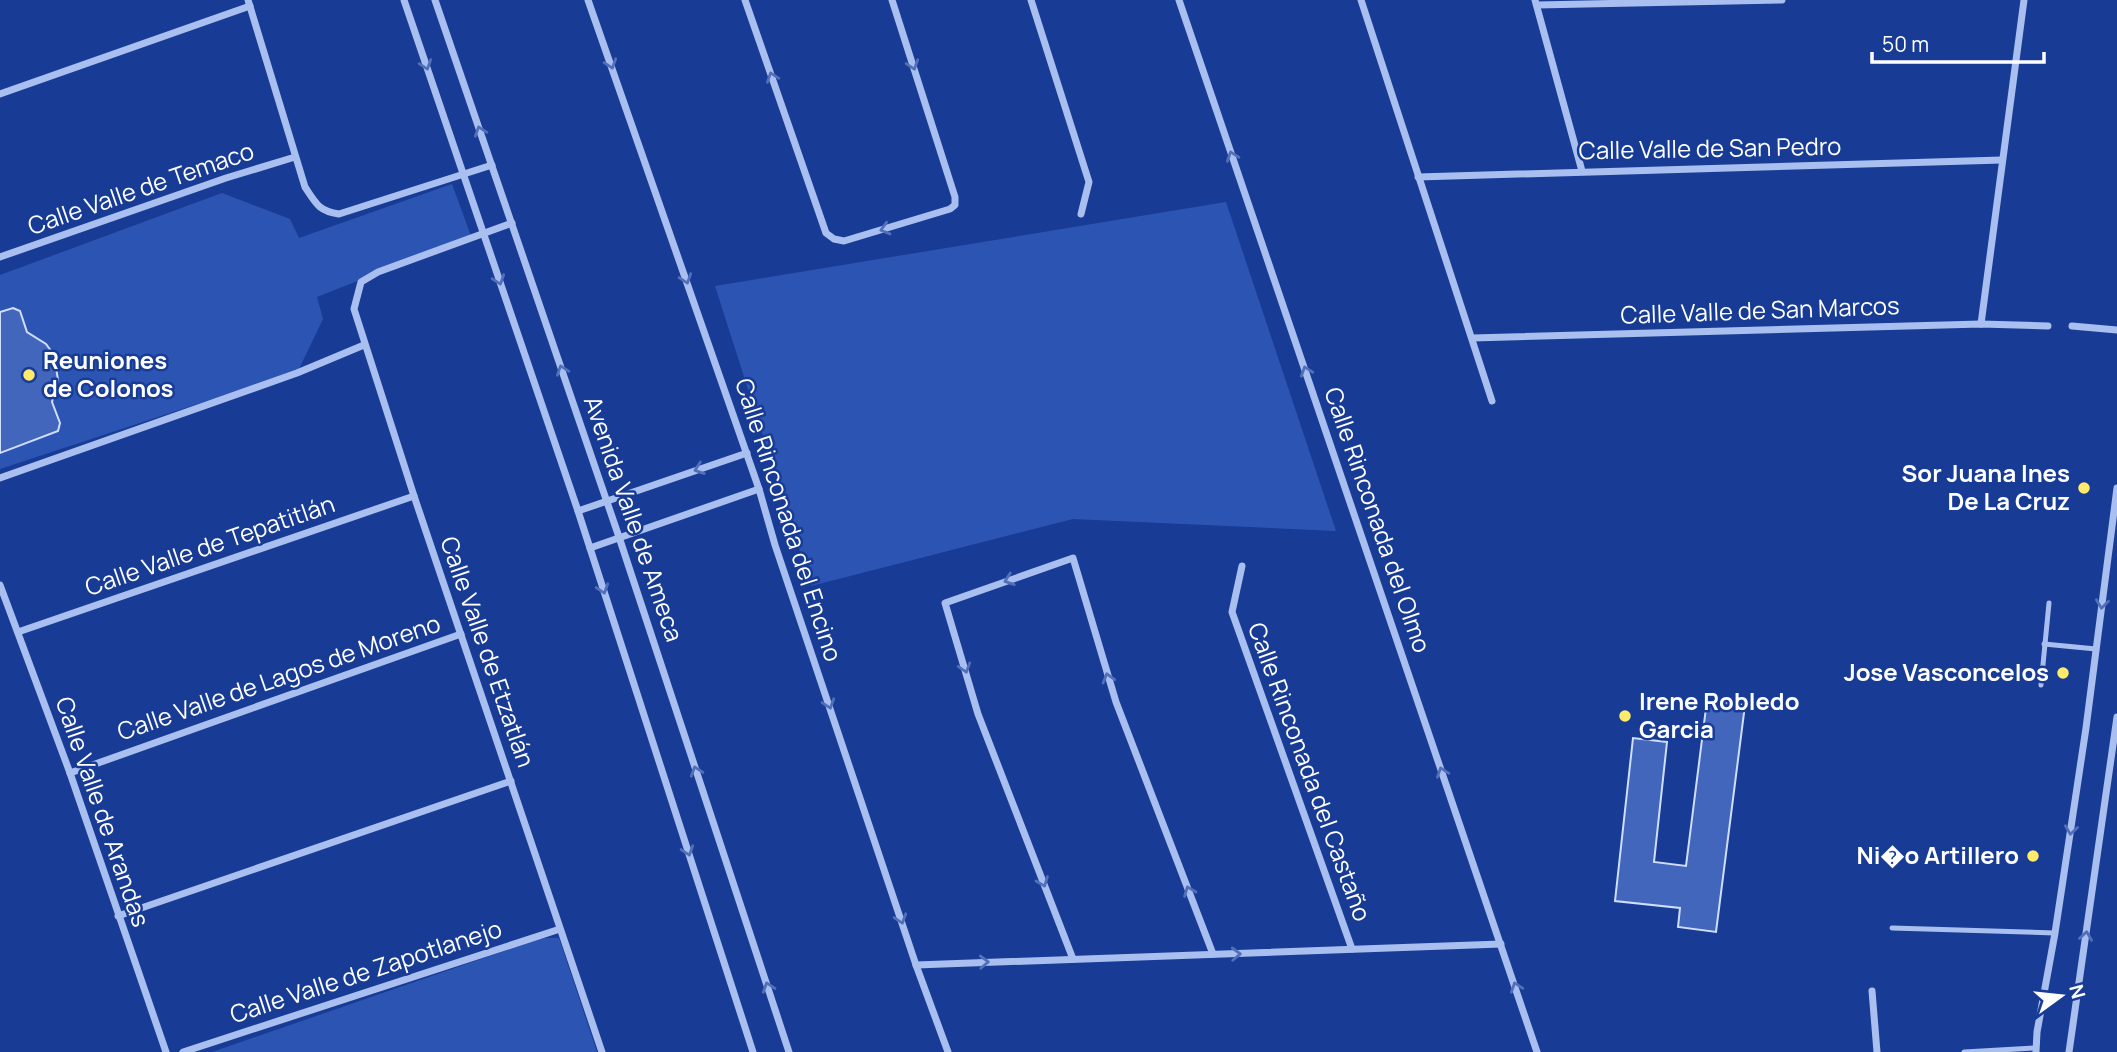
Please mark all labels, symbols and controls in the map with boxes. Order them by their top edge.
scale bar [1872,21,2044,65]
text: 50 m [1882,30,1929,58]
one-way arrow [418,58,432,70]
one-way arrow [603,58,617,70]
one-way arrow [904,59,919,71]
one-way arrow [766,72,780,84]
one-way arrow [474,126,488,138]
street label: Calle Valle de San Pedro [1578,129,1842,166]
street label: Calle Valle de Temaco [23,133,258,242]
one-way arrow [1226,150,1240,162]
one-way arrow [879,220,891,235]
one-way arrow [491,273,505,286]
one-way arrow [678,273,692,285]
street label: Calle Valle de San Marcos [1620,288,1900,331]
place label: Reuniones de Colonos [43,343,174,404]
one-way arrow [556,364,570,376]
one-way arrow [1300,366,1314,378]
marker: Reuniones de Colonos [21,367,37,383]
street label: Calle Rinconada del Encino [728,374,851,665]
street label: Calle Rinconada del Olmo [1317,382,1439,657]
street label: Avenida Valle de Ameca [577,391,692,646]
place label: Sor Juana Ines De La Cruz [1902,456,2070,517]
one-way arrow [694,461,706,475]
marker: Sor Juana Ines De La Cruz [2076,480,2092,496]
street label: Calle Valle de Tepatitlán [80,486,339,603]
street label: Calle Valle de Etzatlán [433,532,543,771]
one-way arrow [1004,572,1016,586]
one-way arrow [594,582,609,594]
one-way arrow [2095,599,2110,610]
street label: Calle Valle de Lagos de Moreno [113,606,444,747]
street label: Calle Rinconada del Castaño [1241,618,1380,925]
place label: Jose Vasconcelos [1844,655,2049,688]
one-way arrow [956,662,971,674]
marker: Jose Vasconcelos [2055,665,2071,681]
one-way arrow [1102,672,1117,684]
place label: Irene Robledo Garcia [1639,684,1800,745]
street label: Calle Valle de Arandas [49,692,158,931]
one-way arrow [821,697,835,709]
marker: Irene Robledo Garcia [1617,708,1633,724]
one-way arrow [690,766,705,778]
one-way arrow [1436,766,1450,779]
one-way arrow [2063,824,2078,836]
place label: Ni�o Artillero [1857,838,2019,871]
one-way arrow [680,845,694,857]
marker: Ni�o Artillero [2025,848,2041,864]
one-way arrow [1035,875,1049,887]
one-way arrow [1183,885,1197,897]
street label: Calle Valle de Zapotlanejo [225,911,506,1030]
one-way arrow [893,913,907,925]
one-way arrow [2078,930,2093,942]
one-way arrow [1231,946,1242,961]
one-way arrow [979,955,990,970]
north arrow [2026,961,2096,1031]
one-way arrow [762,982,776,994]
one-way arrow [1510,982,1524,994]
text: N [2063,982,2092,1002]

